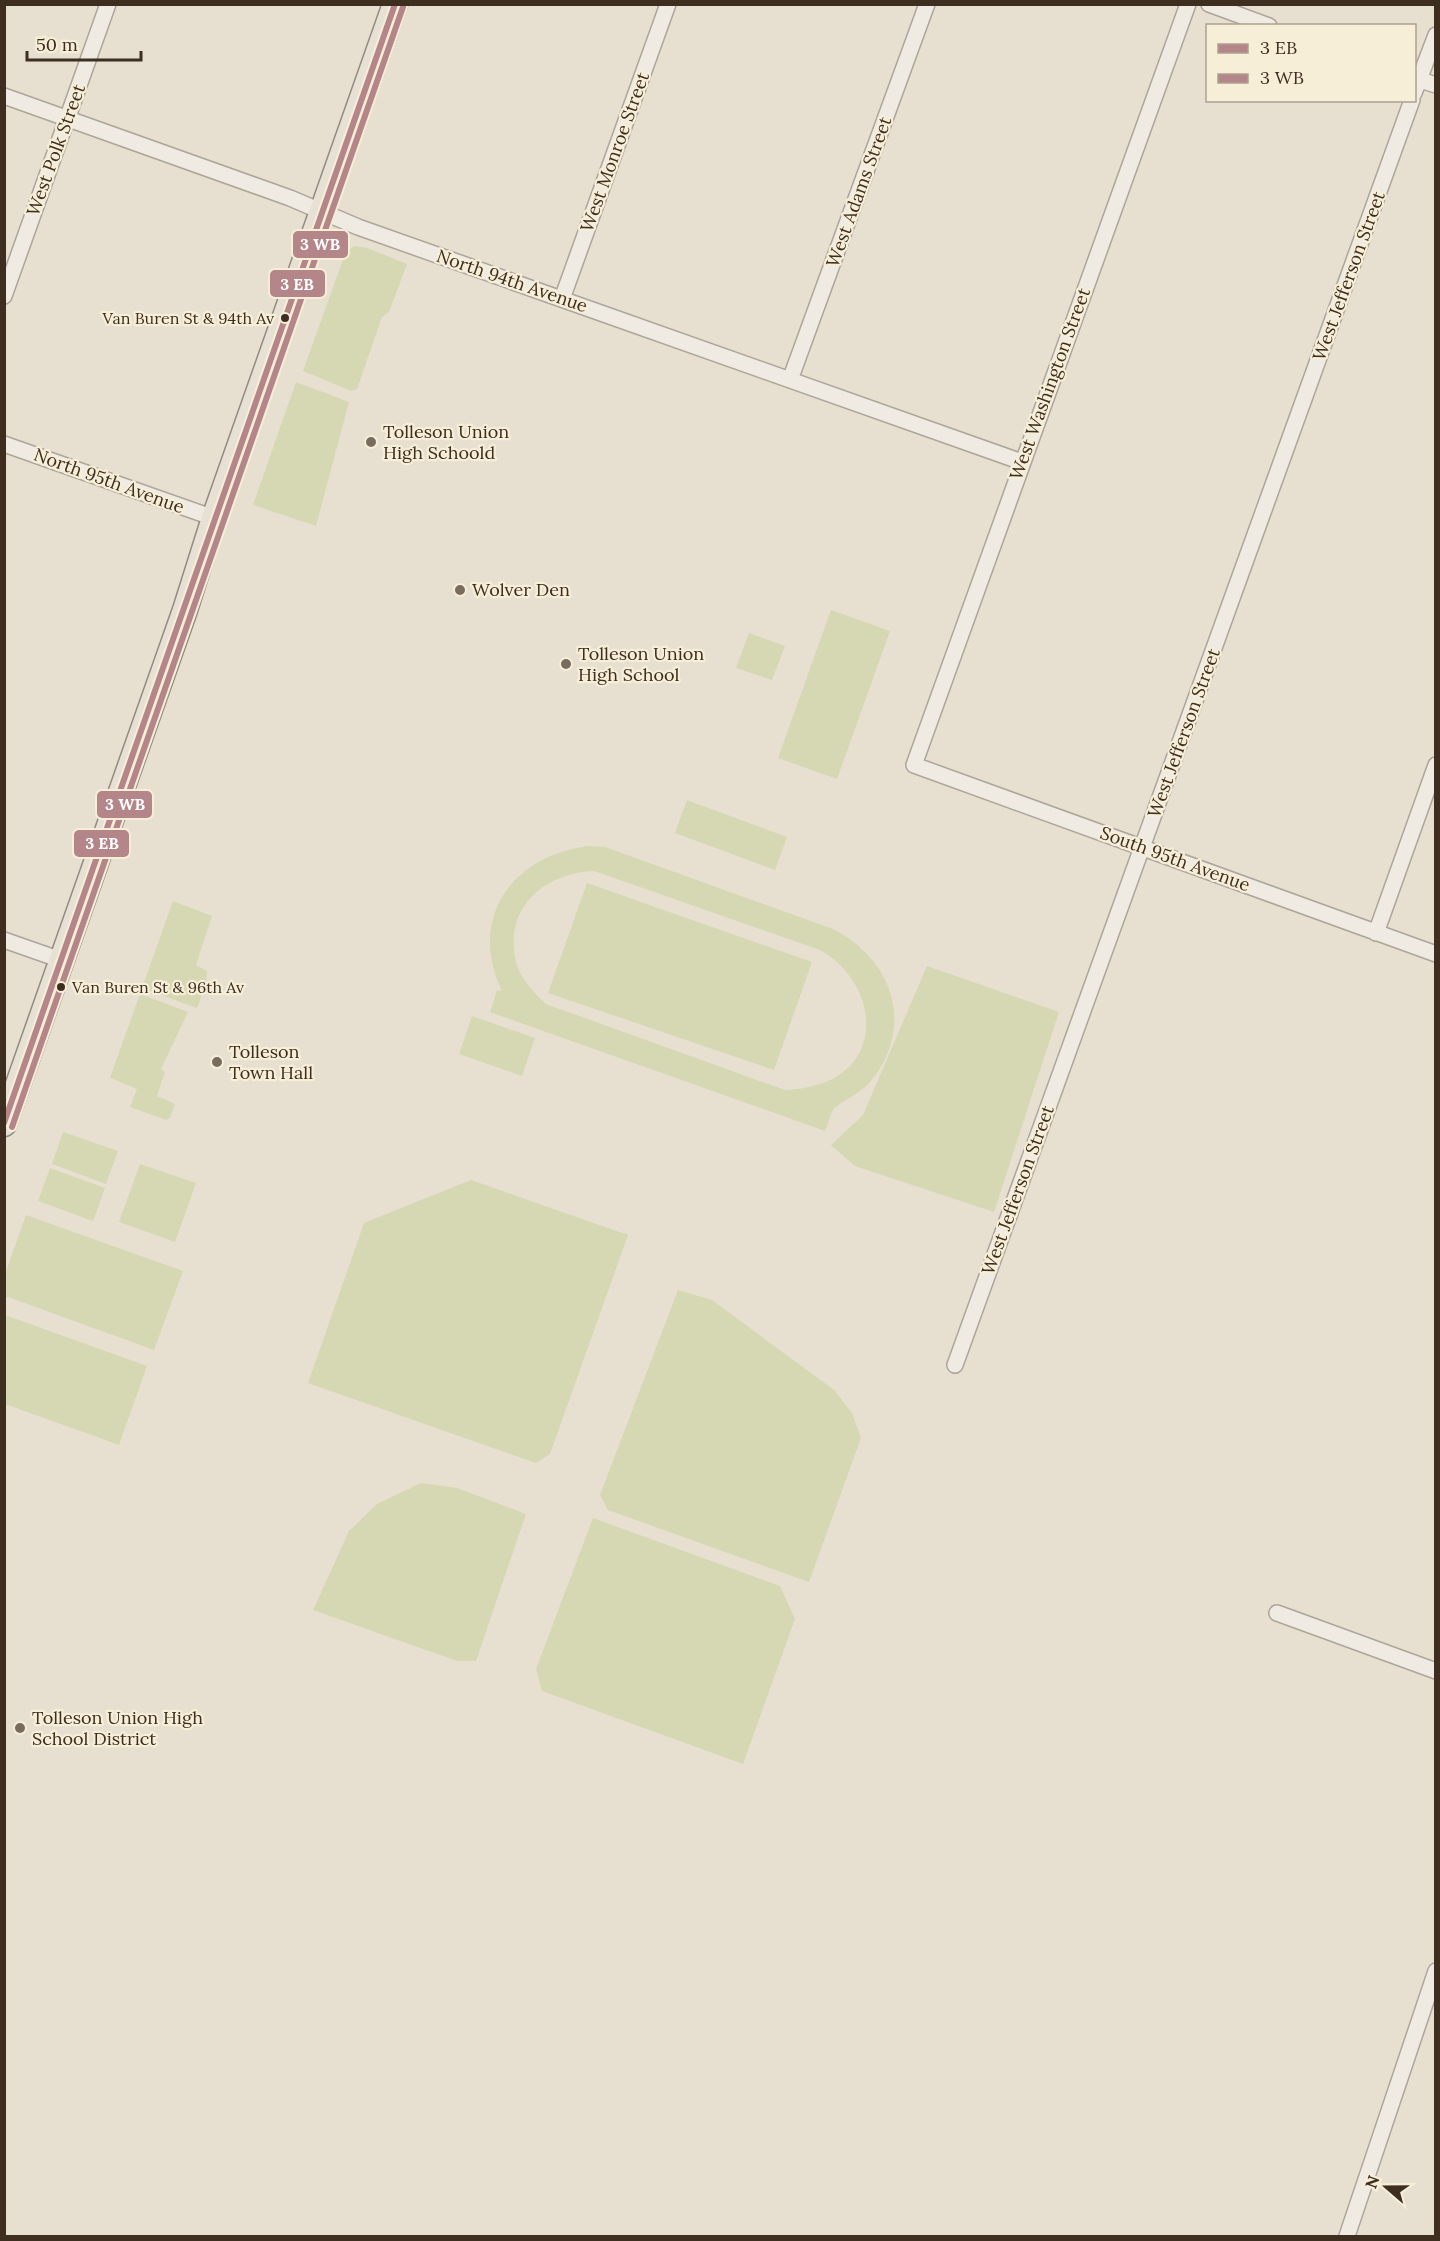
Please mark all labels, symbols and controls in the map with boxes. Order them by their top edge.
scale bar [27,24,141,62]
legend [1206,24,1416,102]
text: 50 m [36,33,78,56]
text: 3 EB [1260,36,1297,59]
text: 3 WB [1260,66,1304,89]
street label: West Monroe Street [575,69,654,235]
street label: West Polk Street [21,81,90,219]
street label: West Adams Street [821,113,896,270]
street label: West Jefferson Street [1307,188,1390,364]
line badge: 3 WB [292,230,349,259]
text: 3 WB [300,234,340,254]
street label: North 94th Avenue [434,244,591,317]
line badge: 3 EB [269,269,326,298]
text: 3 EB [280,274,314,294]
street label: West Washington Street [1004,285,1095,483]
place label: Van Buren St & 94th Av [102,308,275,328]
marker: Van Buren St & 94th Av [279,312,291,324]
place label: Tolleson Union High Schoold [383,420,509,464]
marker: Tolleson Union High Schoold [364,435,378,449]
street label: North 95th Avenue [31,443,188,518]
place label: Wolver Den [472,578,570,601]
marker: Wolver Den [453,583,467,597]
place label: Tolleson Union High School [578,642,704,686]
street label: West Jefferson Street [1142,645,1225,821]
marker: Tolleson Union High School [559,657,573,671]
line badge: 3 WB [96,790,153,819]
text: 3 WB [105,794,145,814]
street label: South 95th Avenue [1097,821,1253,896]
line badge: 3 EB [73,829,130,858]
text: 3 EB [85,833,119,853]
place label: Van Buren St & 96th Av [71,977,245,997]
marker: Van Buren St & 96th Av [55,981,67,993]
place label: Tolleson Town Hall [229,1040,313,1084]
marker: Tolleson Town Hall [210,1055,224,1069]
street label: West Jefferson Street [976,1102,1059,1278]
place label: Tolleson Union High School District [32,1706,203,1750]
marker: Tolleson Union High School District [13,1721,27,1735]
north arrow [1356,2157,1416,2217]
text: N [1360,2173,1383,2191]

